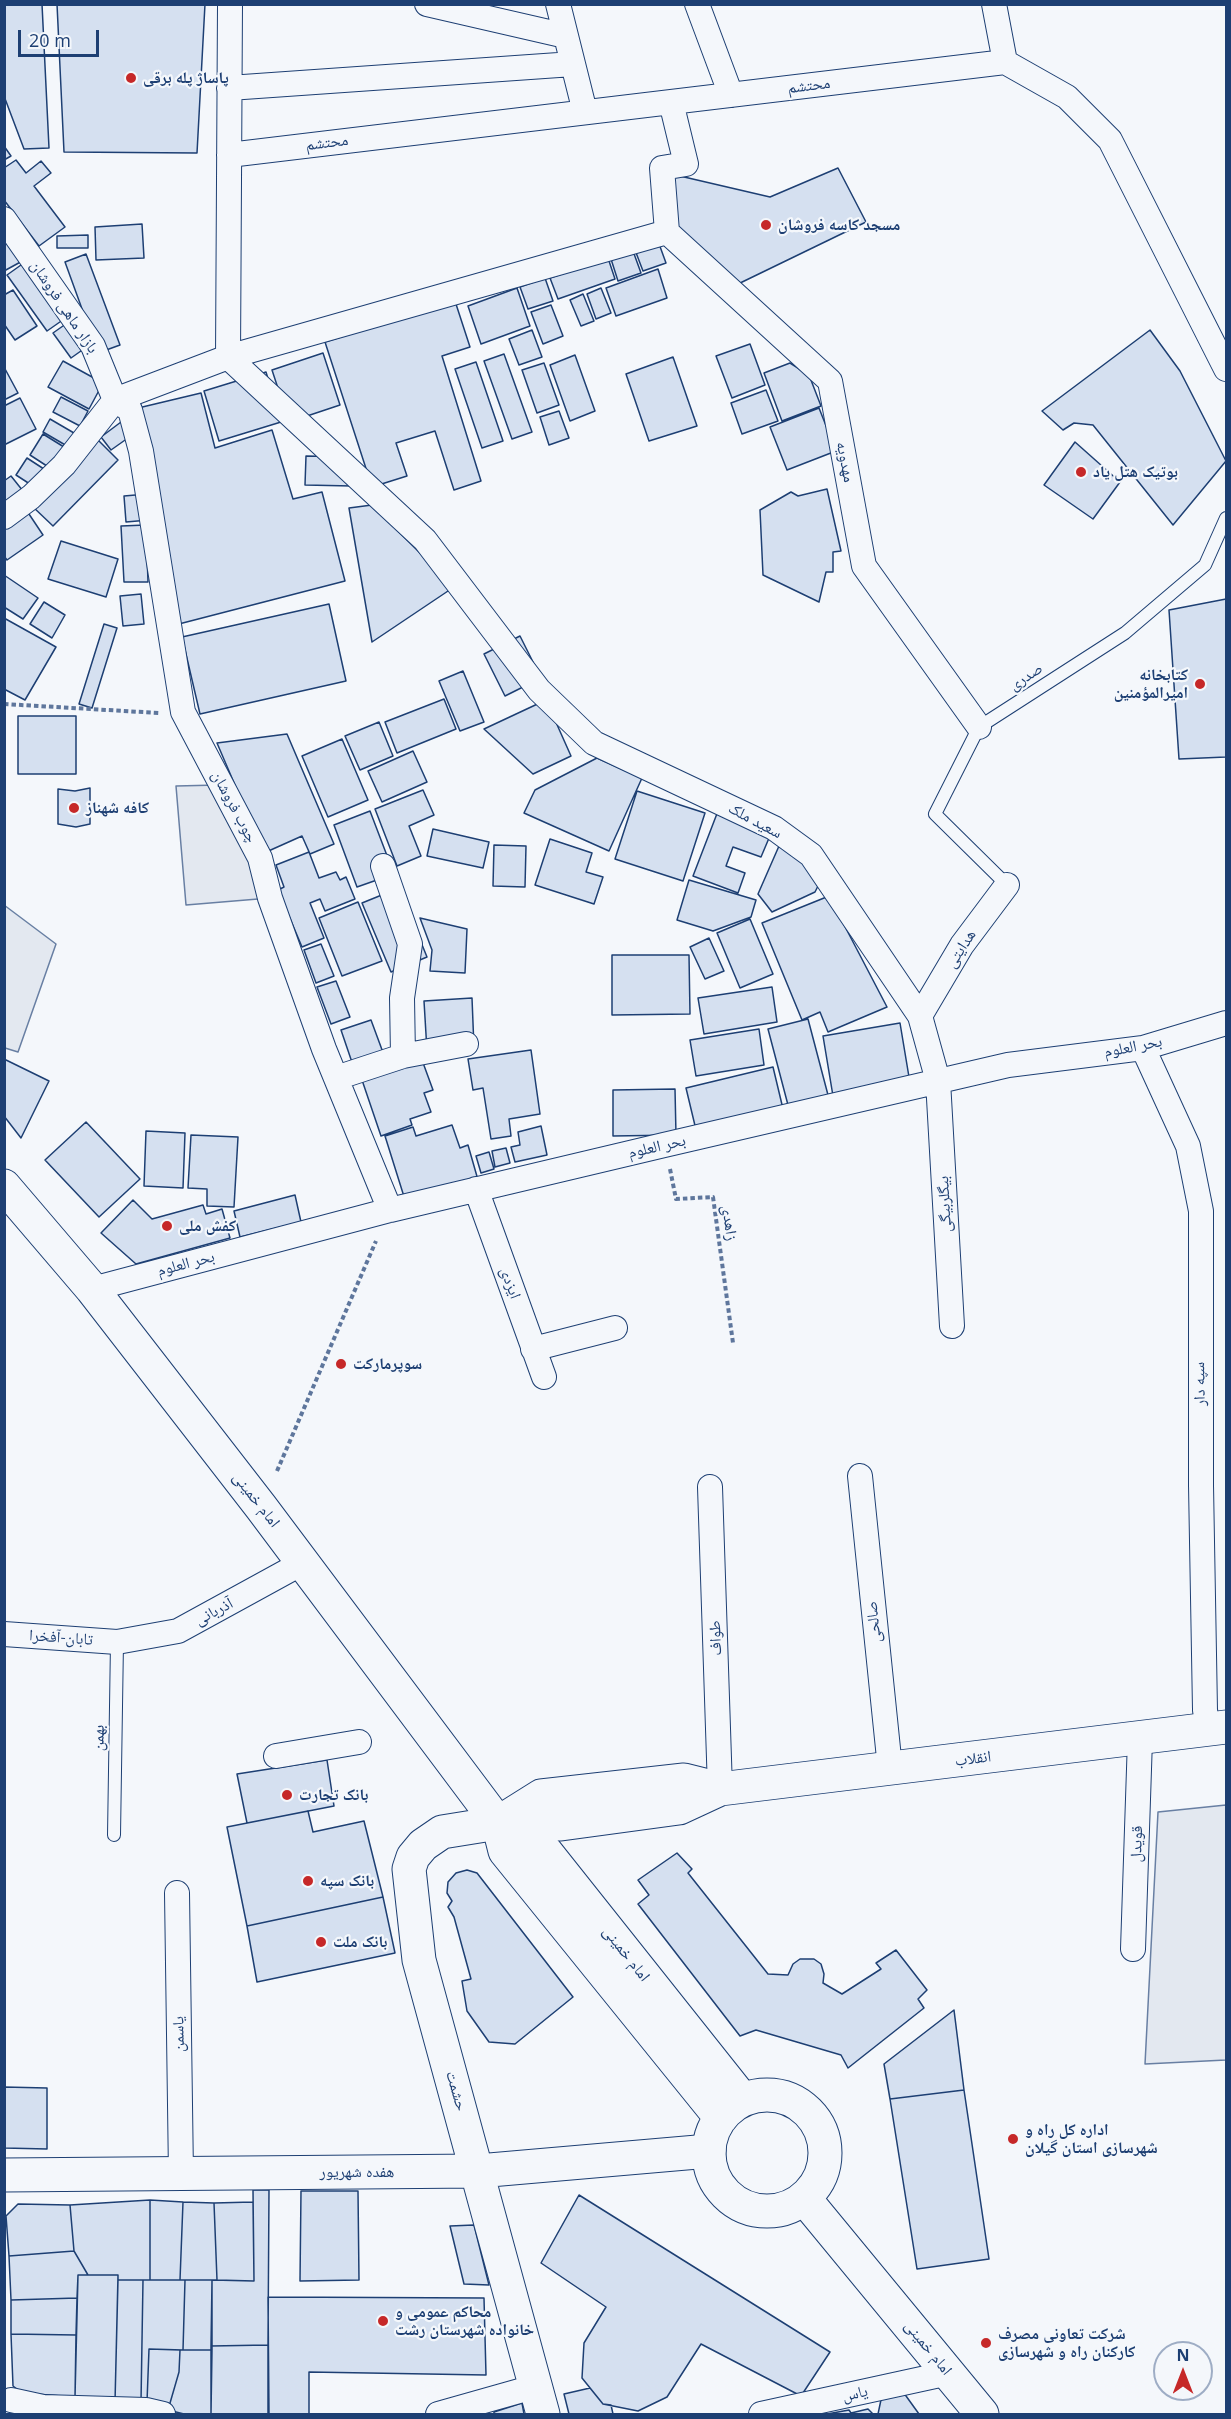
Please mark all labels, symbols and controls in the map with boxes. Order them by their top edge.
scale bar [21,18,102,56]
text: 20 m [29,28,71,52]
place label: پاساژ پله برقی [143,68,229,88]
marker: پاساژ پله برقی [124,71,138,85]
street label: محتشم [787,74,831,98]
street label: محتشم [305,131,349,155]
place label: مسجد کاسه فروشان [778,215,900,235]
marker: مسجد کاسه فروشان [759,218,773,232]
street label: بازار ماهی فروشان [26,257,102,357]
street label: مهدویه [832,440,858,484]
place label: بوتیک هتل یاد [1093,462,1178,482]
marker: بوتیک هتل یاد [1074,465,1088,479]
street label: صدری [1006,659,1046,695]
place label: کتابخانه امیرالمؤمنین [1114,665,1188,703]
marker: کتابخانه امیرالمؤمنین [1193,677,1207,691]
street label: چوب فروشان [207,768,261,846]
place label: کافه شهناز [86,798,149,818]
street label: سعید ملک [725,799,785,843]
marker: کافه شهناز [67,801,81,815]
street label: هدایتی [942,926,980,972]
street label: بحر العلوم [1102,1032,1164,1062]
street label: بحر العلوم [626,1131,688,1163]
street label: بیگلربیگی [934,1175,956,1233]
street label: زاهدی [717,1204,741,1242]
place label: کفش ملی [179,1216,236,1236]
marker: کفش ملی [160,1219,174,1233]
street label: بحر العلوم [155,1247,217,1281]
street label: ایزدی [495,1265,525,1301]
place label: سوپرمارکت [353,1354,422,1374]
marker: سوپرمارکت [334,1357,348,1371]
street label: سپه دار [1190,1362,1210,1406]
street label: امام خمینی [228,1468,284,1532]
street label: آذربانی [192,1594,236,1630]
street label: صالحی [862,1600,886,1644]
street label: طواف [706,1620,726,1656]
street label: تابان-آفخرا [28,1626,94,1650]
street label: بهمن [89,1725,109,1751]
street label: انقلاب [954,1747,992,1771]
place label: بانک تجارت [299,1785,368,1805]
marker: بانک تجارت [280,1788,294,1802]
street label: قویدل [1127,1825,1147,1863]
place label: بانک سپه [320,1871,374,1891]
marker: بانک سپه [301,1874,315,1888]
street label: امام خمینی [598,1922,654,1986]
place label: بانک ملت [333,1932,387,1952]
marker: بانک ملت [314,1935,328,1949]
street label: یاسمن [169,2016,189,2052]
street label: حشمت [441,2069,471,2113]
place label: اداره کل راه و شهرسازی استان گیلان [1025,2120,1158,2158]
marker: اداره کل راه و شهرسازی استان گیلان [1006,2132,1020,2146]
street label: هفده شهریور [320,2162,394,2182]
place label: محاکم عمومی و خانواده شهرستان رشت [395,2302,534,2340]
marker: محاکم عمومی و خانواده شهرستان رشت [376,2314,390,2328]
street label: امام خمینی [900,2317,956,2379]
place label: شرکت تعاونی مصرف کارکنان راه و شهرسازی [998,2324,1135,2362]
marker: شرکت تعاونی مصرف کارکنان راه و شهرسازی [979,2336,993,2350]
north arrow [1153,2341,1213,2401]
text: N [1176,2344,1190,2366]
street label: یاس [840,2382,870,2406]

